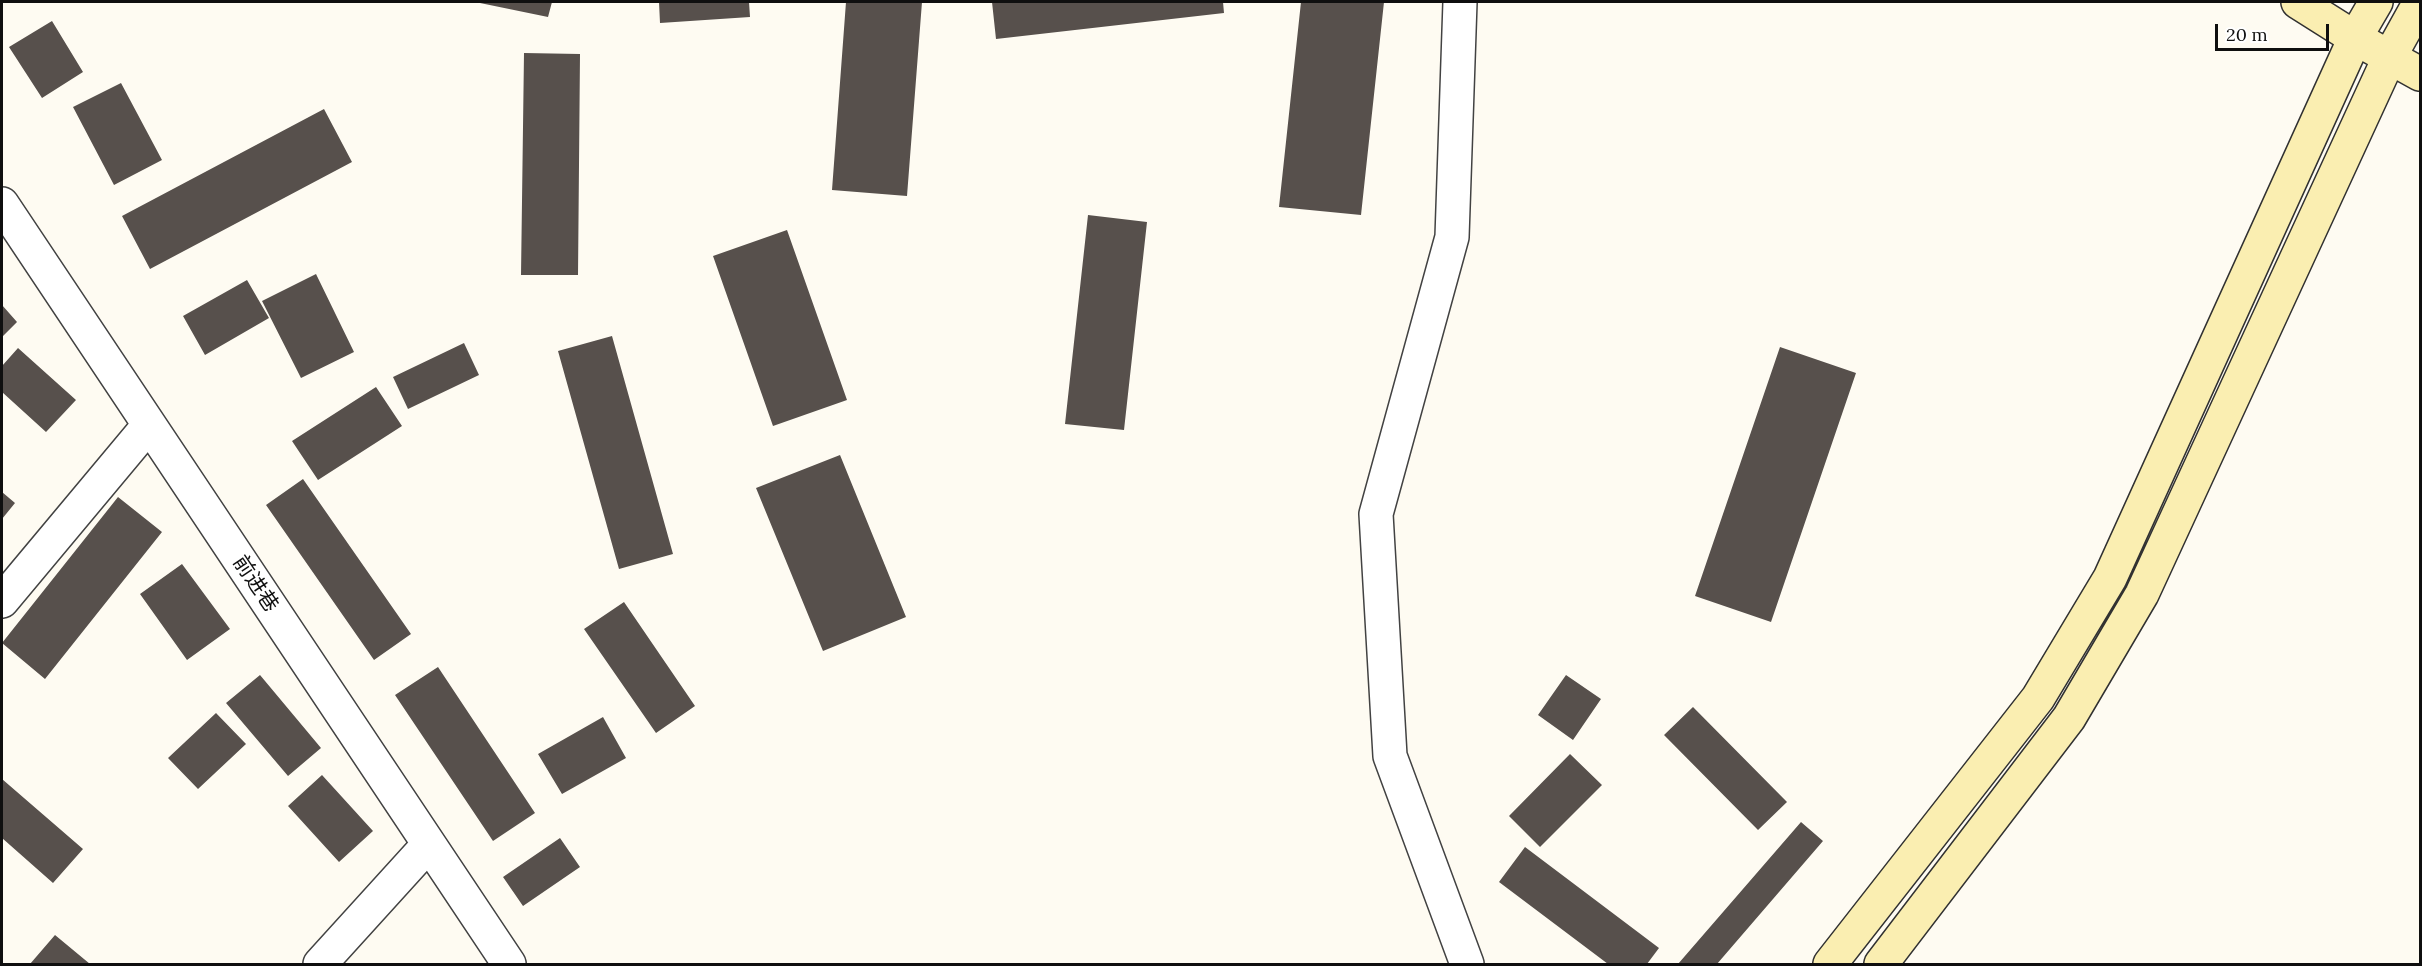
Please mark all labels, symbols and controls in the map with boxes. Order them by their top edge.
scale bar [2218,12,2332,50]
text: 20 m [2226,23,2268,46]
street label: 前进巷 [227,551,283,617]

